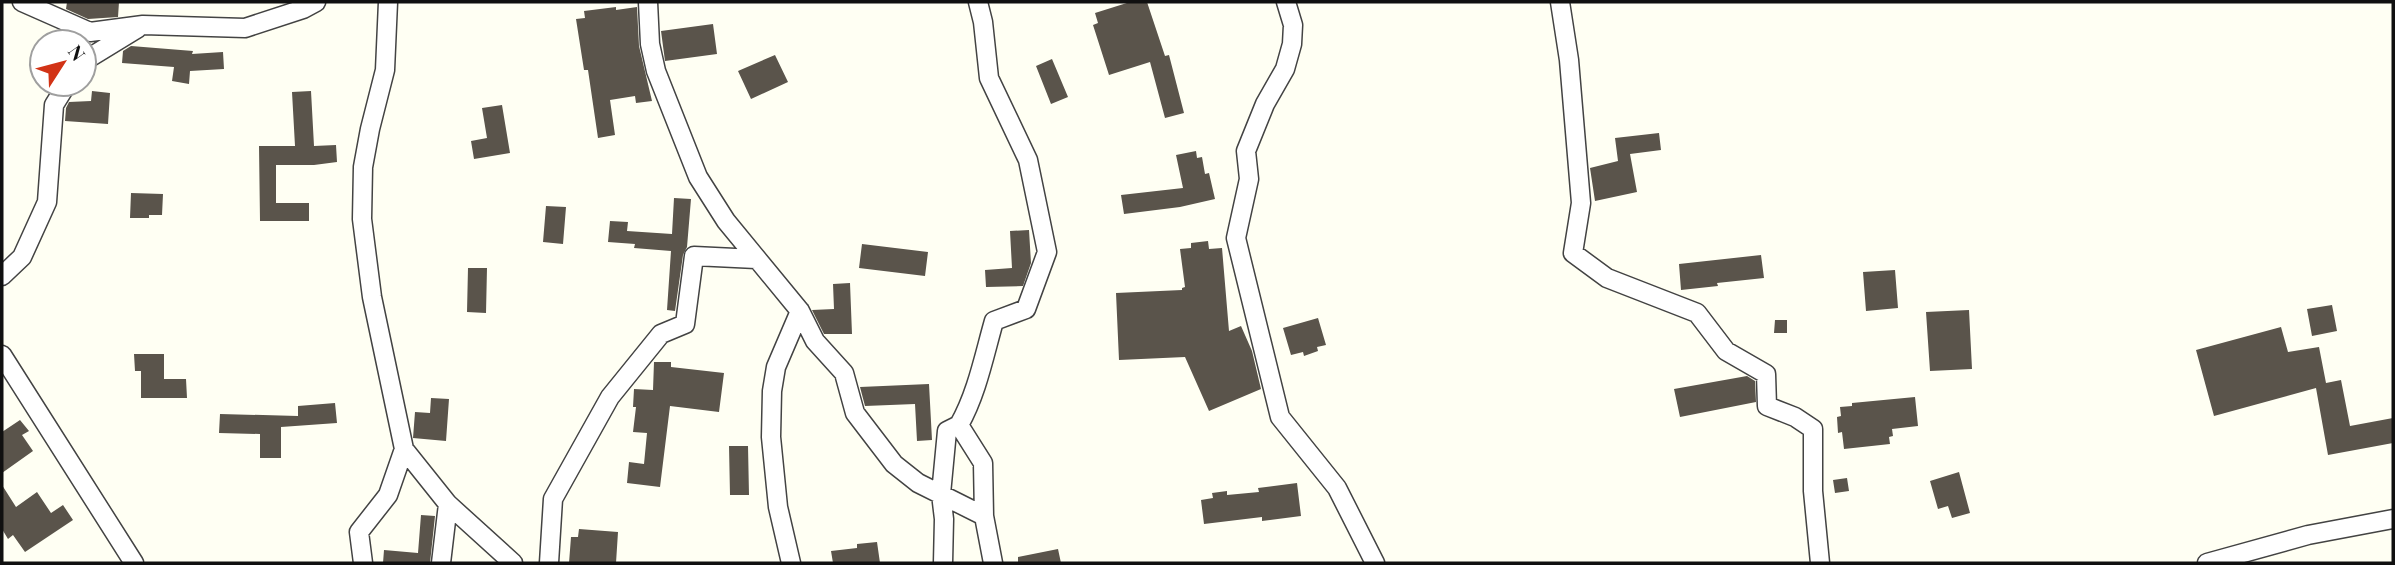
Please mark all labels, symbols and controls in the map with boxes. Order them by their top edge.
north arrow [28,28,98,98]
text: N [63,39,92,66]

